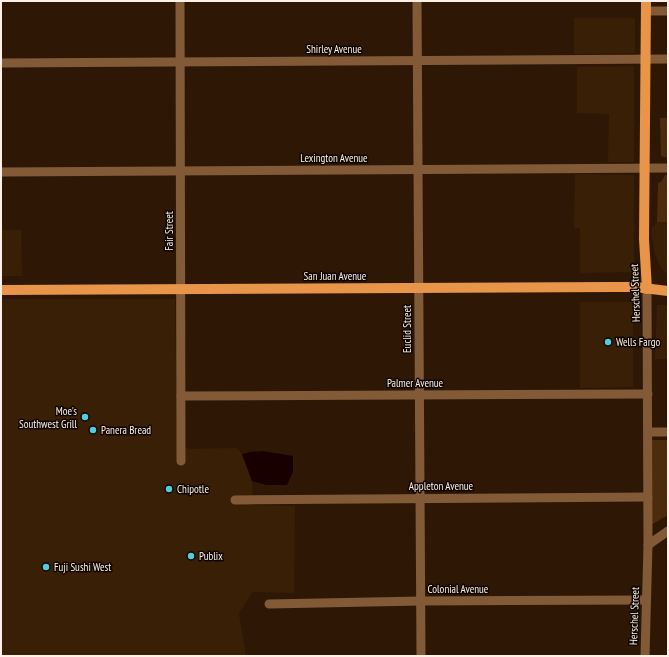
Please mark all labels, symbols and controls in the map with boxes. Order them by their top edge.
street label: Shirley Avenue [306,42,362,56]
street label: Lexington Avenue [300,151,368,165]
street label: Fair Street [162,211,176,251]
street label: Herschel Street [627,264,643,322]
street label: San Juan Avenue [304,269,367,283]
street label: Euclid Street [400,305,414,353]
place label: Wells Fargo [616,335,660,349]
marker: Wells Fargo [603,337,613,347]
street label: Palmer Avenue [387,376,444,390]
place label: Moe's Southwest Grill [19,404,77,431]
marker: Moe's Southwest Grill [80,412,90,422]
place label: Panera Bread [101,423,151,437]
marker: Panera Bread [88,425,98,435]
street label: Appleton Avenue [409,479,474,493]
place label: Chipotle [177,482,209,496]
marker: Chipotle [164,484,174,494]
place label: Publix [199,549,223,563]
marker: Publix [186,551,196,561]
place label: Fuji Sushi West [54,560,111,574]
marker: Fuji Sushi West [41,562,51,572]
street label: Colonial Avenue [428,582,489,596]
street label: Herschel Street [626,587,642,645]

